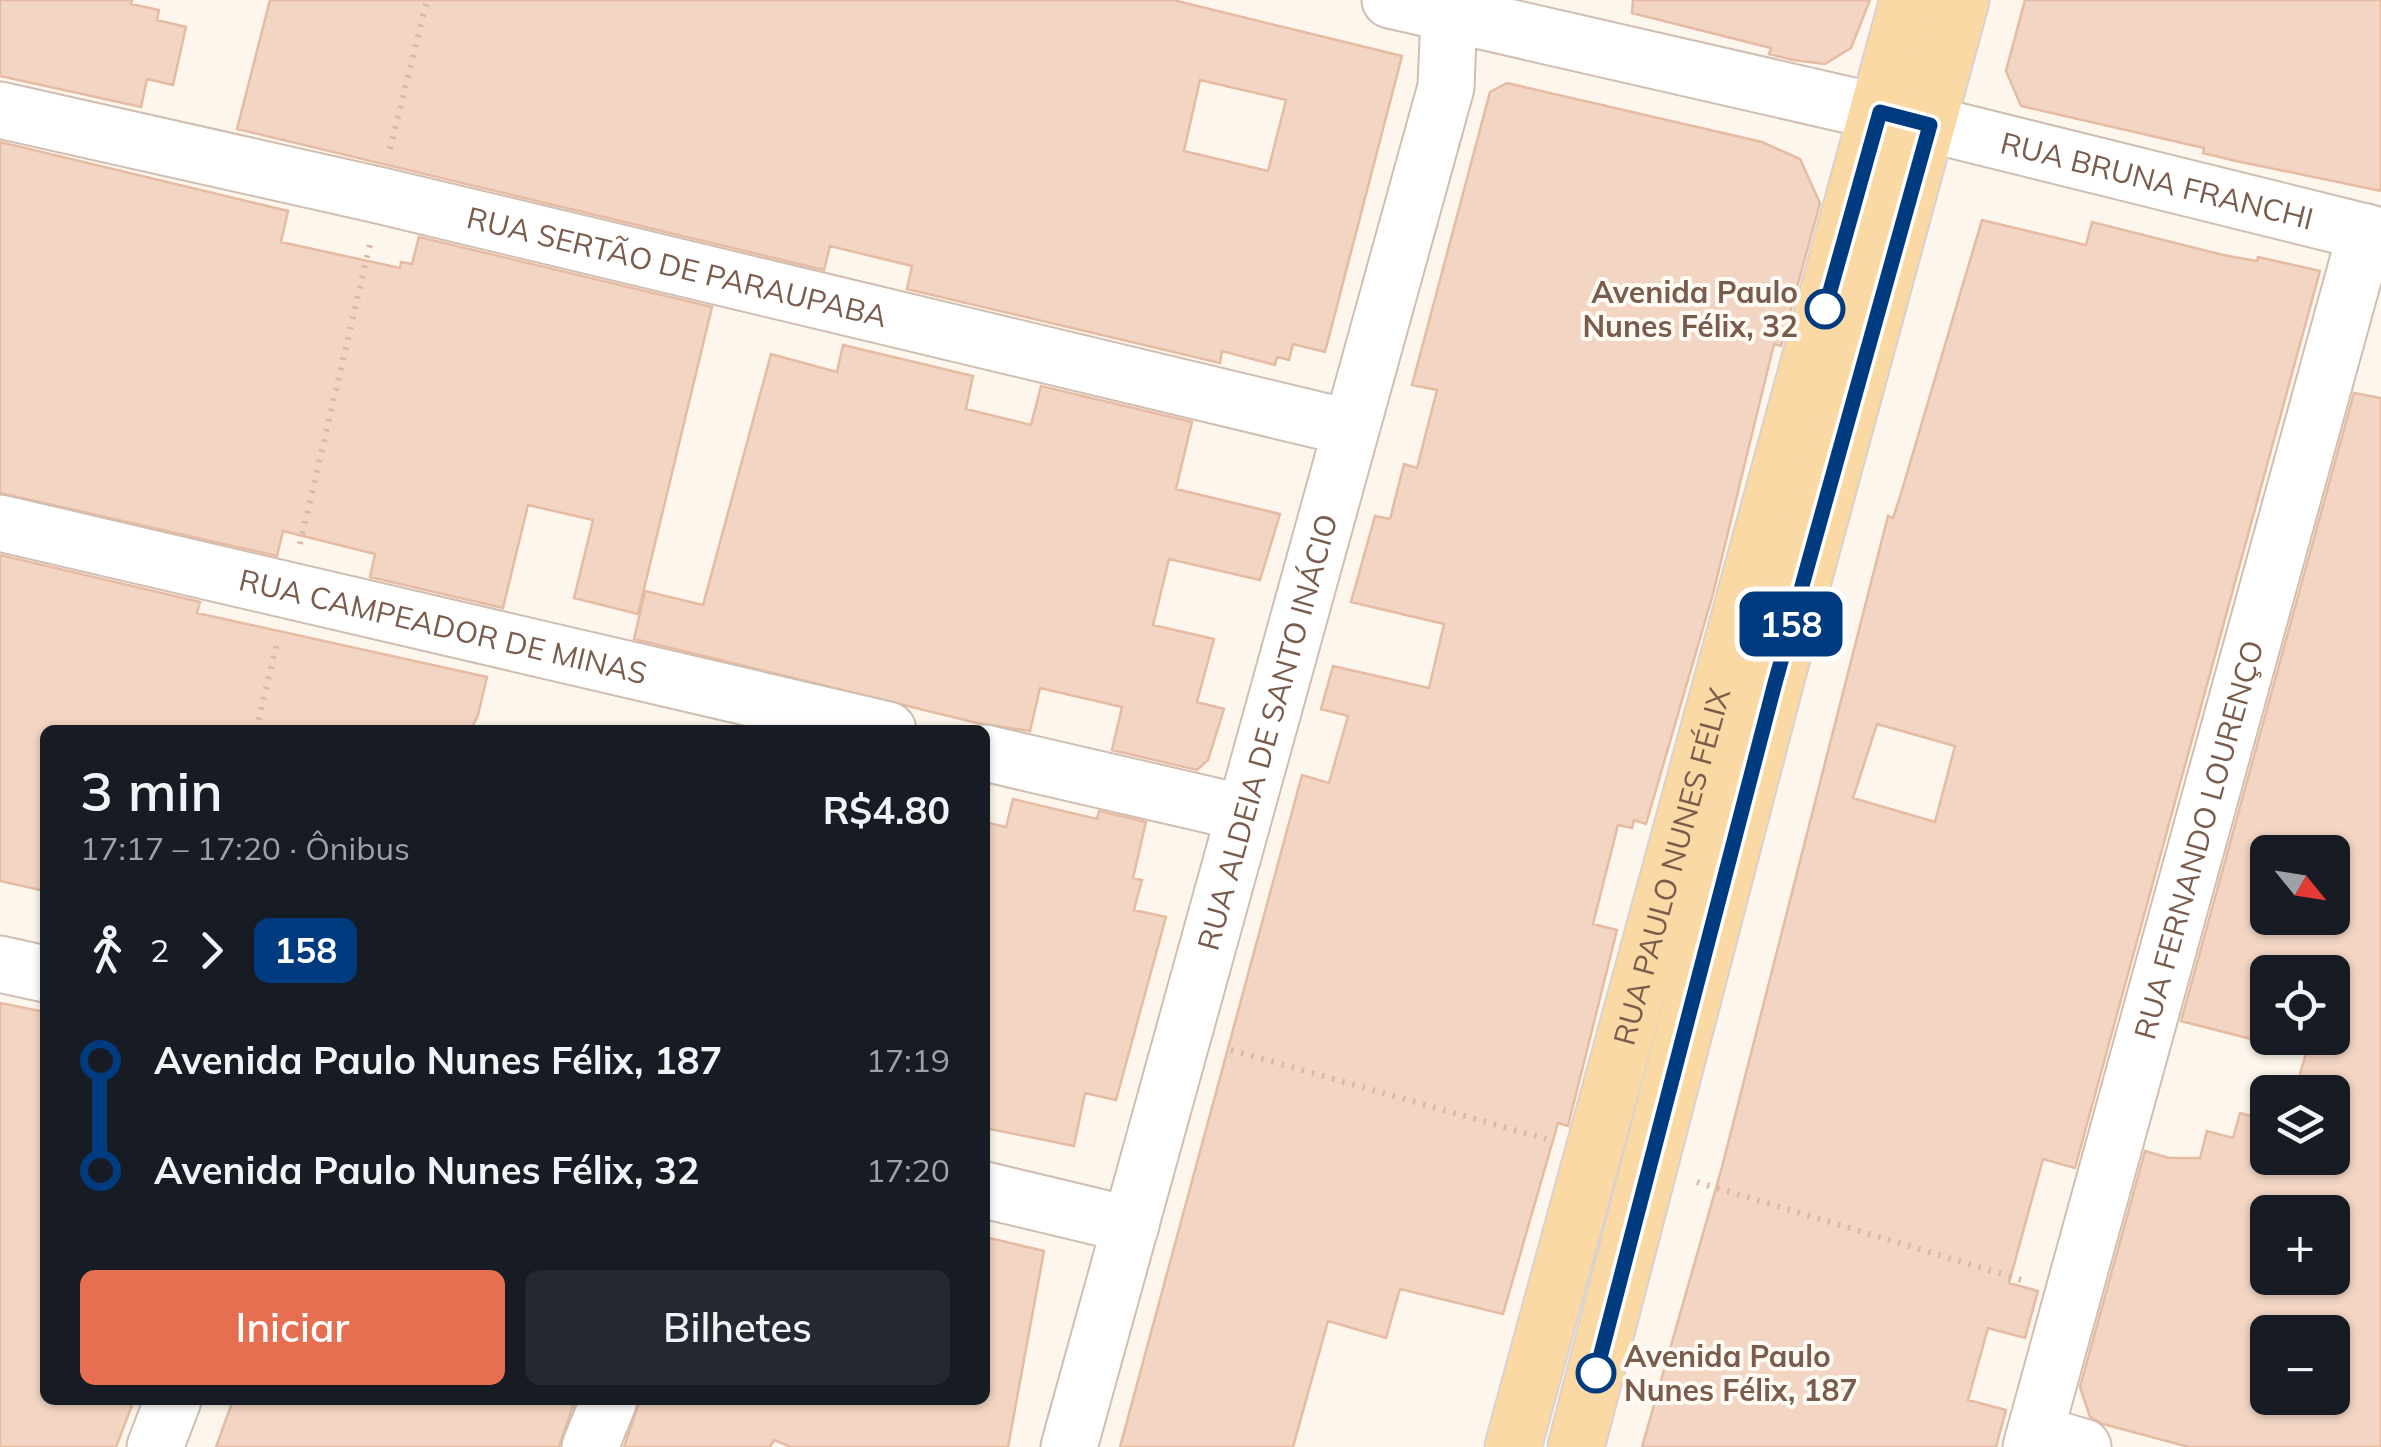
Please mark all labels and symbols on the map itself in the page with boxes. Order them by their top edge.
street label: RUA BRUNA FRANCHI [1997,123,2317,238]
street label: RUA SERTÃO DE PARAUPABA [463,198,891,335]
place label: Avenida Paulo Nunes Félix, 32 [1582,273,1798,345]
marker: Avenida Paulo Nunes Félix, 32 [1806,290,1844,328]
street label: RUA ALDEIA DE SANTO INÁCIO [1189,510,1346,954]
street label: RUA CAMPEADOR DE MINAS [235,560,651,692]
line badge: 158 [1734,592,1848,656]
street label: RUA FERNANDO LOURENÇO [2125,636,2272,1043]
street label: RUA PAULO NUNES FÉLIX [1605,683,1739,1049]
north arrow [2250,835,2350,935]
place label: Avenida Paulo Nunes Félix, 187 [1624,1337,1858,1409]
marker: Avenida Paulo Nunes Félix, 187 [1577,1354,1615,1392]

